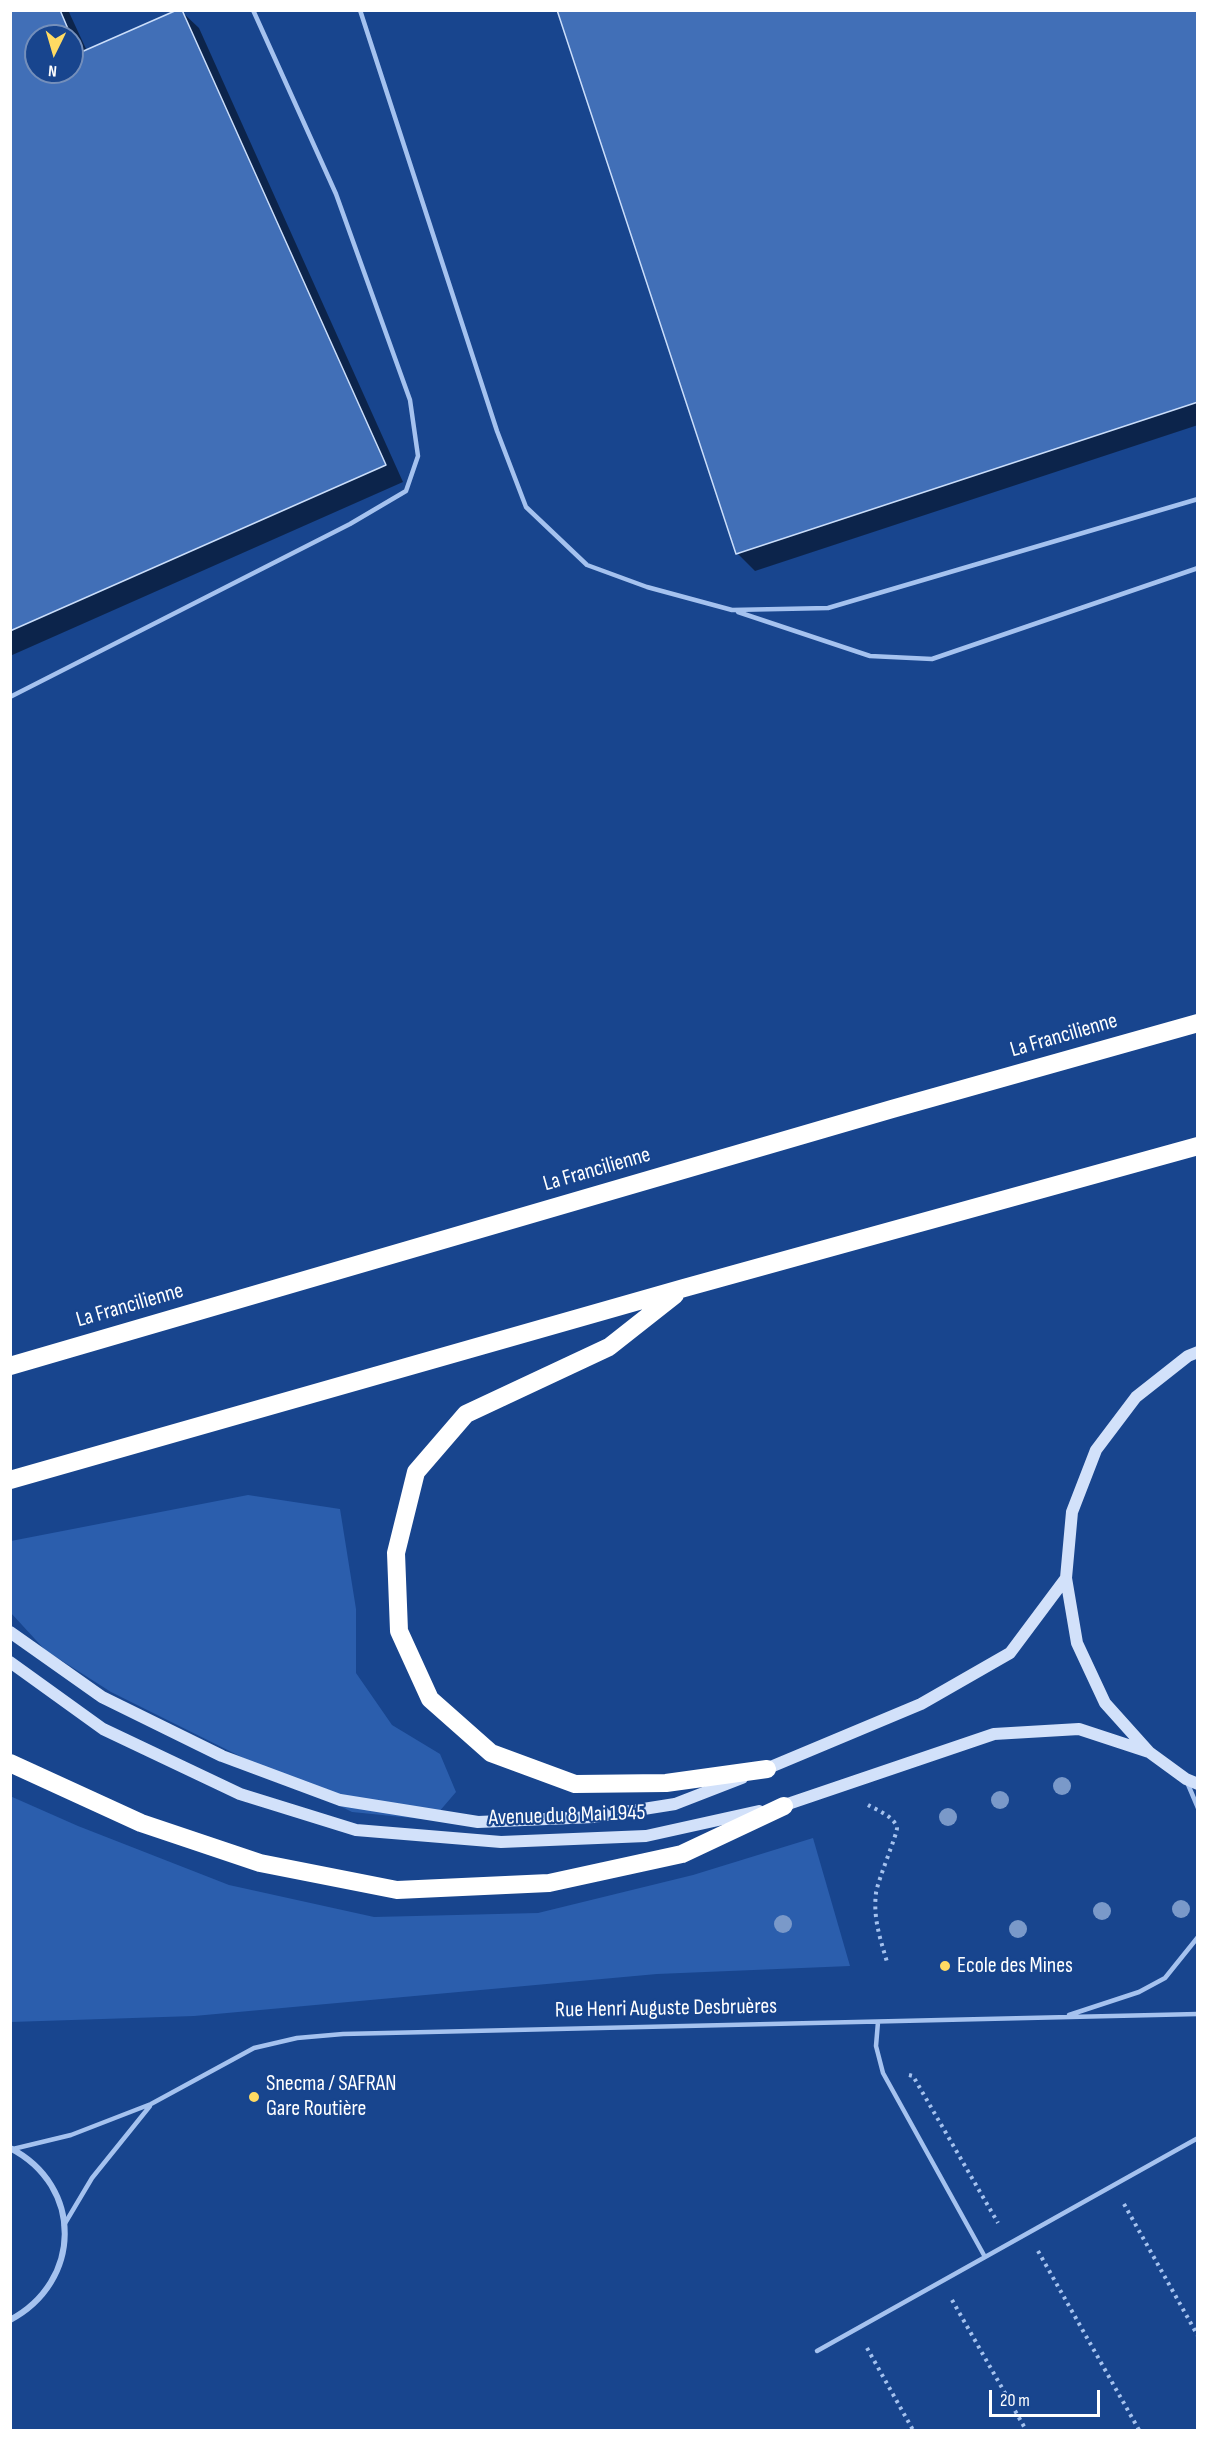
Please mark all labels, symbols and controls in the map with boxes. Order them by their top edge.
north arrow [24,24,84,84]
text: N [47,61,58,80]
street label: La Francilienne [1007,1008,1121,1064]
street label: La Francilienne [540,1142,654,1198]
street label: La Francilienne [73,1278,187,1334]
street label: Avenue du 8 Mai 1945 [488,1800,646,1832]
place label: Ecole des Mines [957,1953,1073,1979]
marker: Ecole des Mines [938,1959,952,1973]
street label: Rue Henri Auguste Desbruères [555,1994,777,2024]
place label: Snecma / SAFRAN Gare Routière [266,2071,396,2122]
marker: Snecma / SAFRAN Gare Routière [247,2090,261,2104]
scale bar [992,2378,1103,2416]
text: 20 m [1000,2390,1030,2411]

